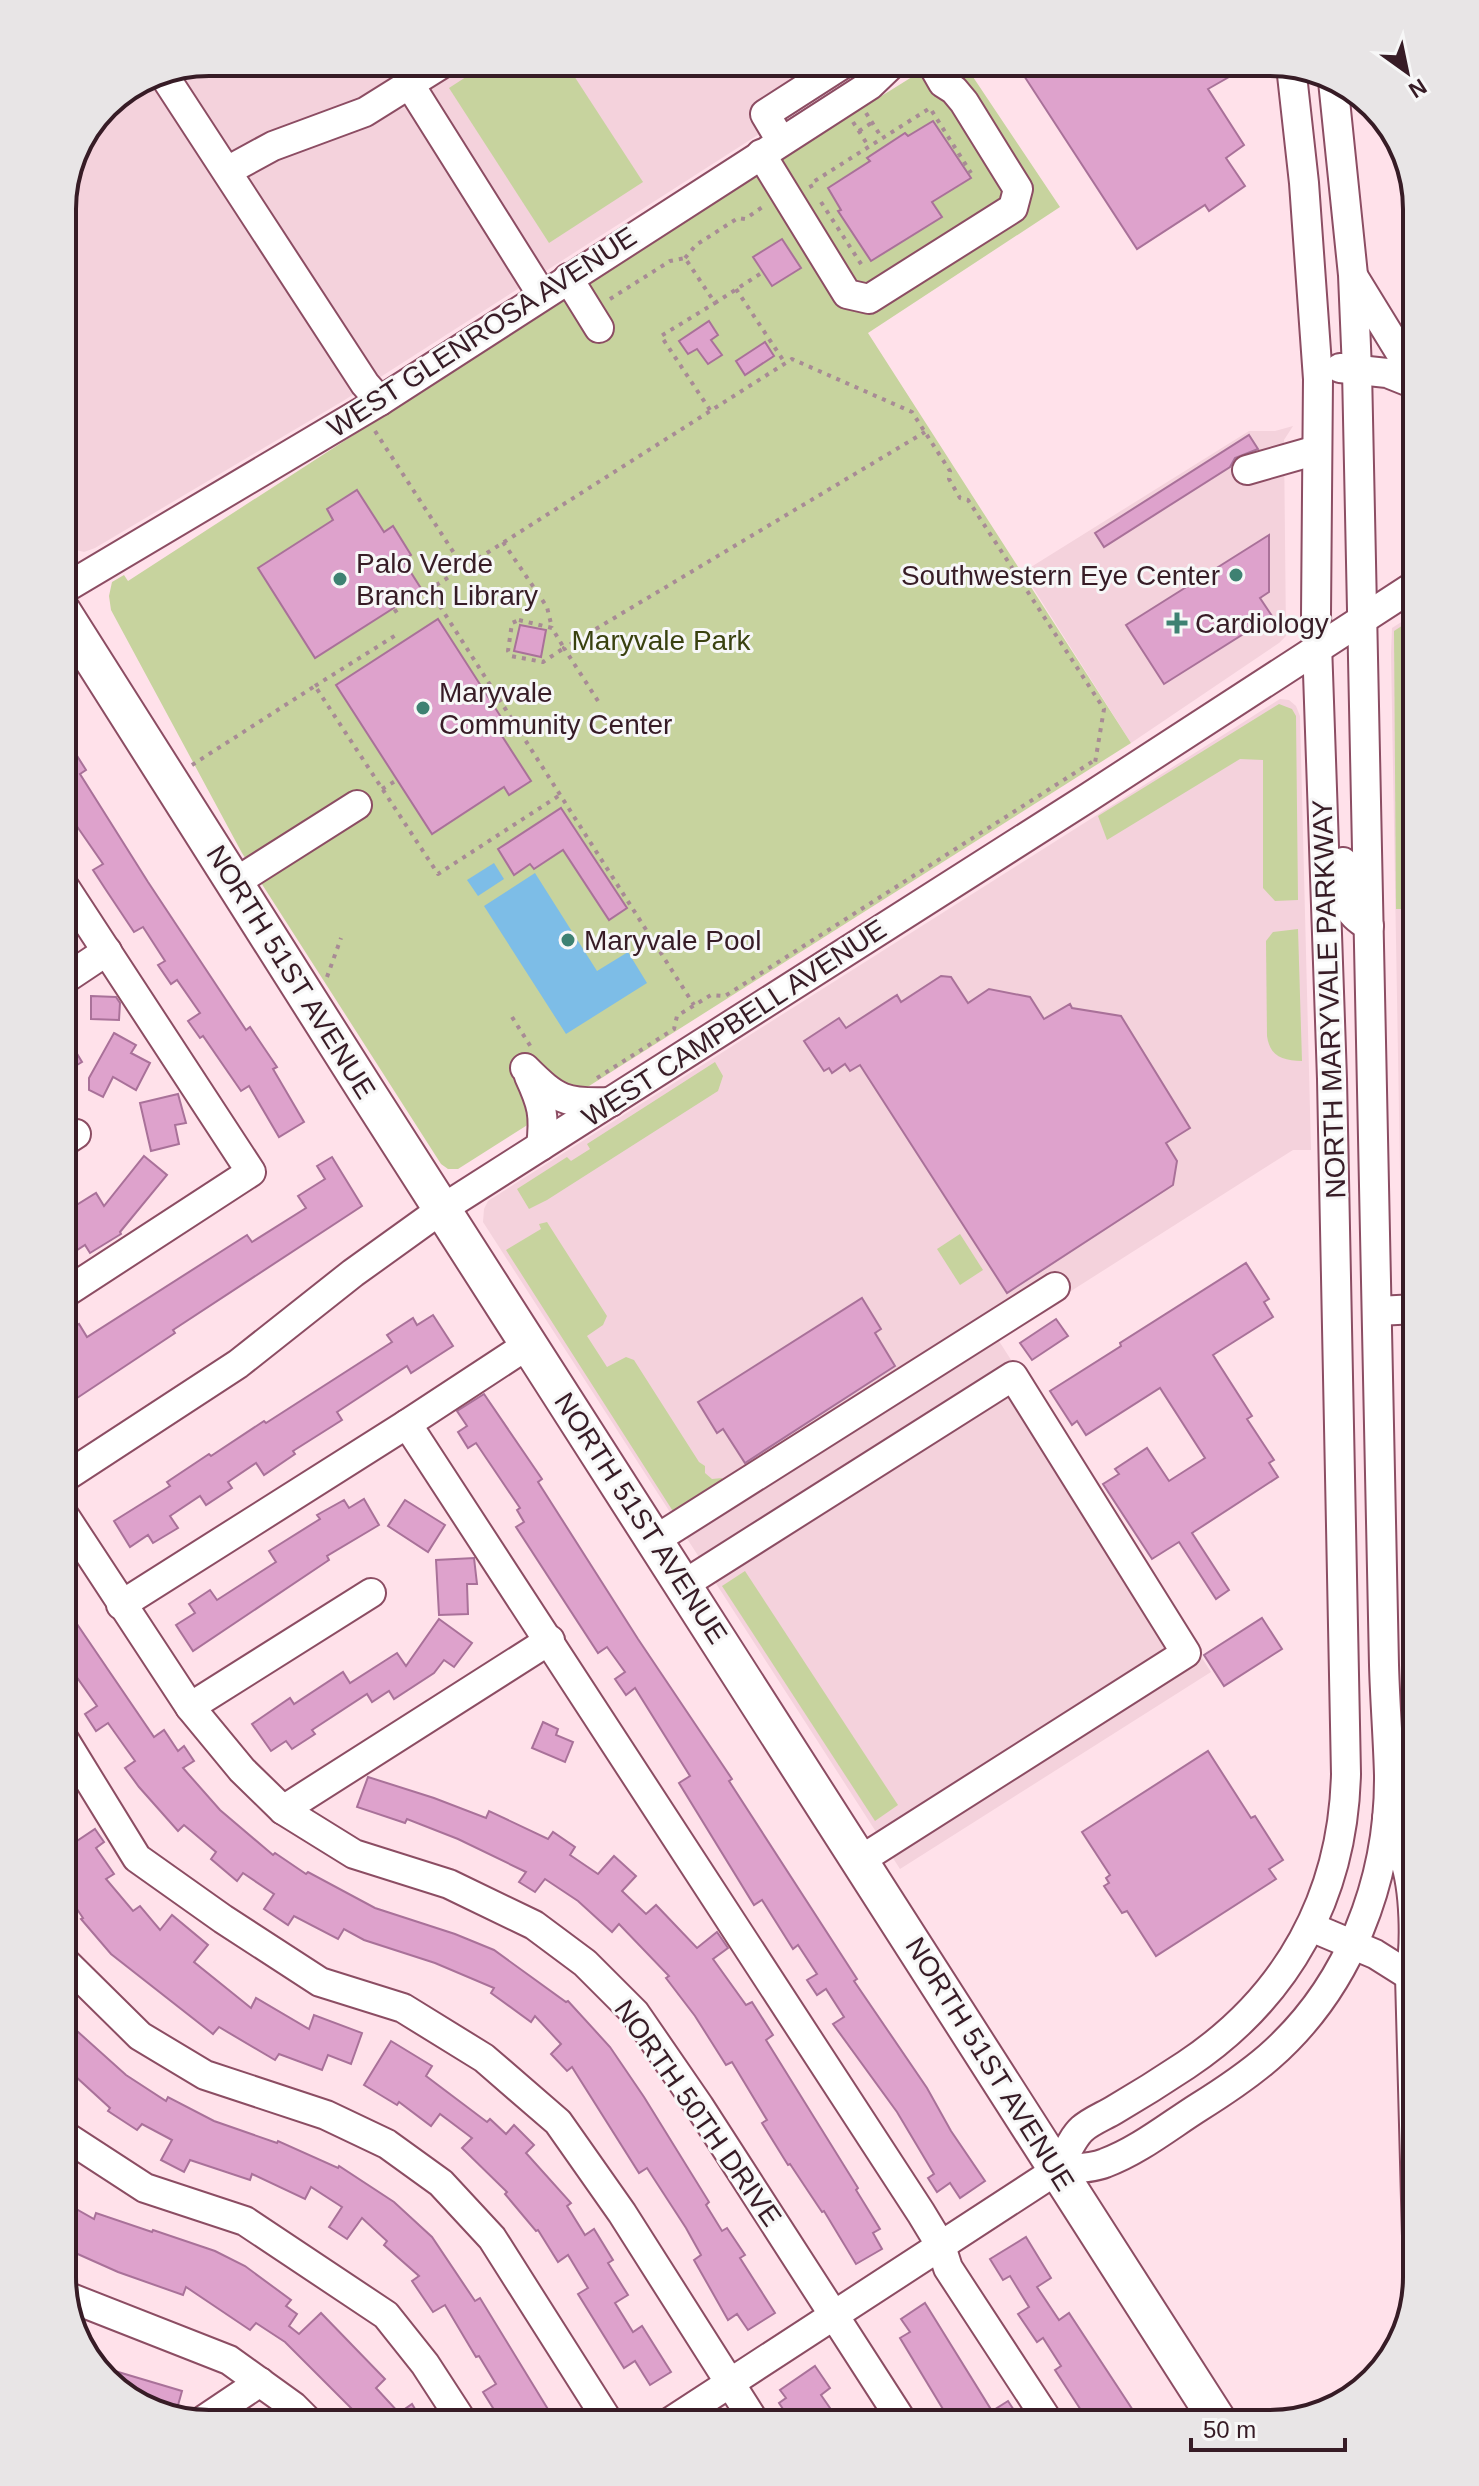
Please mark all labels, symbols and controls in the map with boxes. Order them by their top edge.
north arrow [1367,32,1447,112]
text: N [1404,74,1431,103]
street label: WEST GLENROSA AVENUE [322,221,642,443]
place label: Palo Verde Branch Library [356,548,538,611]
place label: Southwestern Eye Center [901,560,1220,591]
marker: Southwestern Eye Center [1227,566,1245,584]
marker: Palo Verde Branch Library [331,570,349,588]
place label: Cardiology [1195,608,1329,639]
marker: Cardiology [1166,612,1188,634]
park label: Maryvale Park [572,625,751,656]
place label: Maryvale Community Center [439,677,672,740]
marker: Maryvale Community Center [414,699,432,717]
street label: NORTH MARYVALE PARKWAY [1307,799,1351,1199]
street label: NORTH 51ST AVENUE [200,840,382,1104]
street label: WEST CAMPBELL AVENUE [576,913,892,1133]
place label: Maryvale Pool [584,925,761,956]
marker: Maryvale Pool [559,931,577,949]
street label: NORTH 51ST AVENUE [548,1387,734,1649]
street label: NORTH 51ST AVENUE [899,1932,1081,2196]
street label: NORTH 50TH DRIVE [608,1994,788,2232]
scale bar [1191,2402,1345,2452]
text: 50 m [1203,2416,1256,2443]

